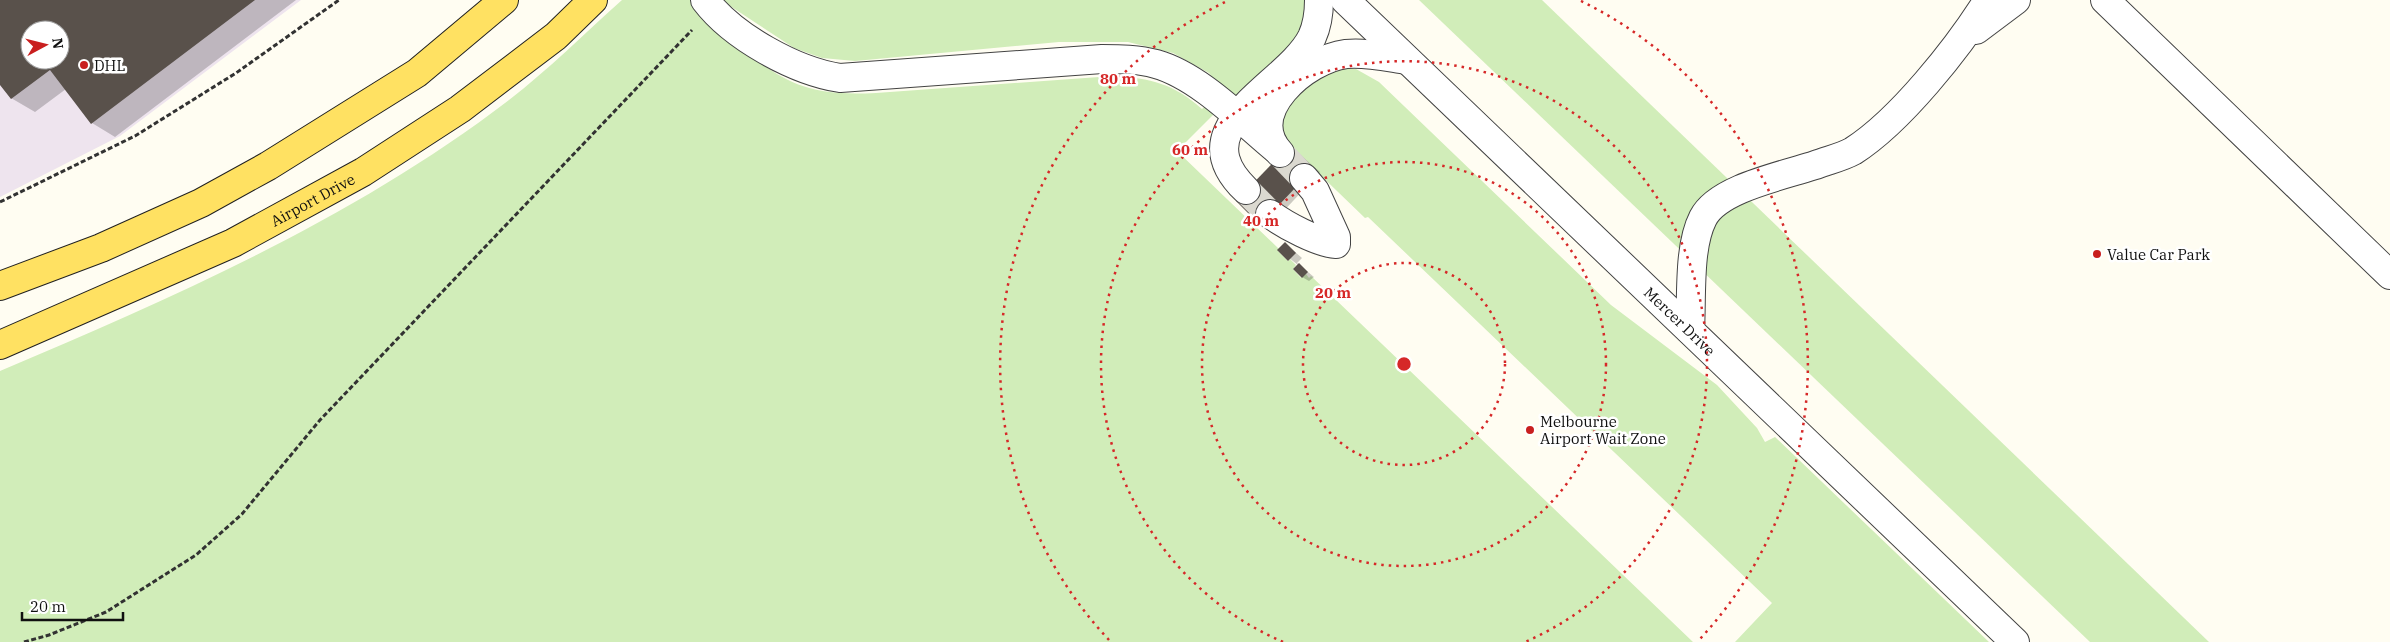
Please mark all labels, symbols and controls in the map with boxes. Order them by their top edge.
north arrow [20,20,70,70]
text: N [48,37,68,50]
place label: DHL [94,56,125,75]
marker: DHL [78,59,90,71]
text: 80 m [1100,69,1136,88]
text: 60 m [1172,140,1208,159]
street label: Airport Drive [267,169,358,230]
text: 40 m [1243,211,1279,230]
place label: Value Car Park [2107,245,2210,264]
marker: Value Car Park [2091,248,2103,260]
text: 20 m [1315,283,1351,302]
street label: Mercer Drive [1640,283,1720,360]
centre of rings [1395,355,1413,373]
place label: Melbourne Airport Wait Zone [1540,412,1666,448]
marker: Melbourne Airport Wait Zone [1524,424,1536,436]
scale bar [22,590,124,622]
text: 20 m [30,597,66,616]

